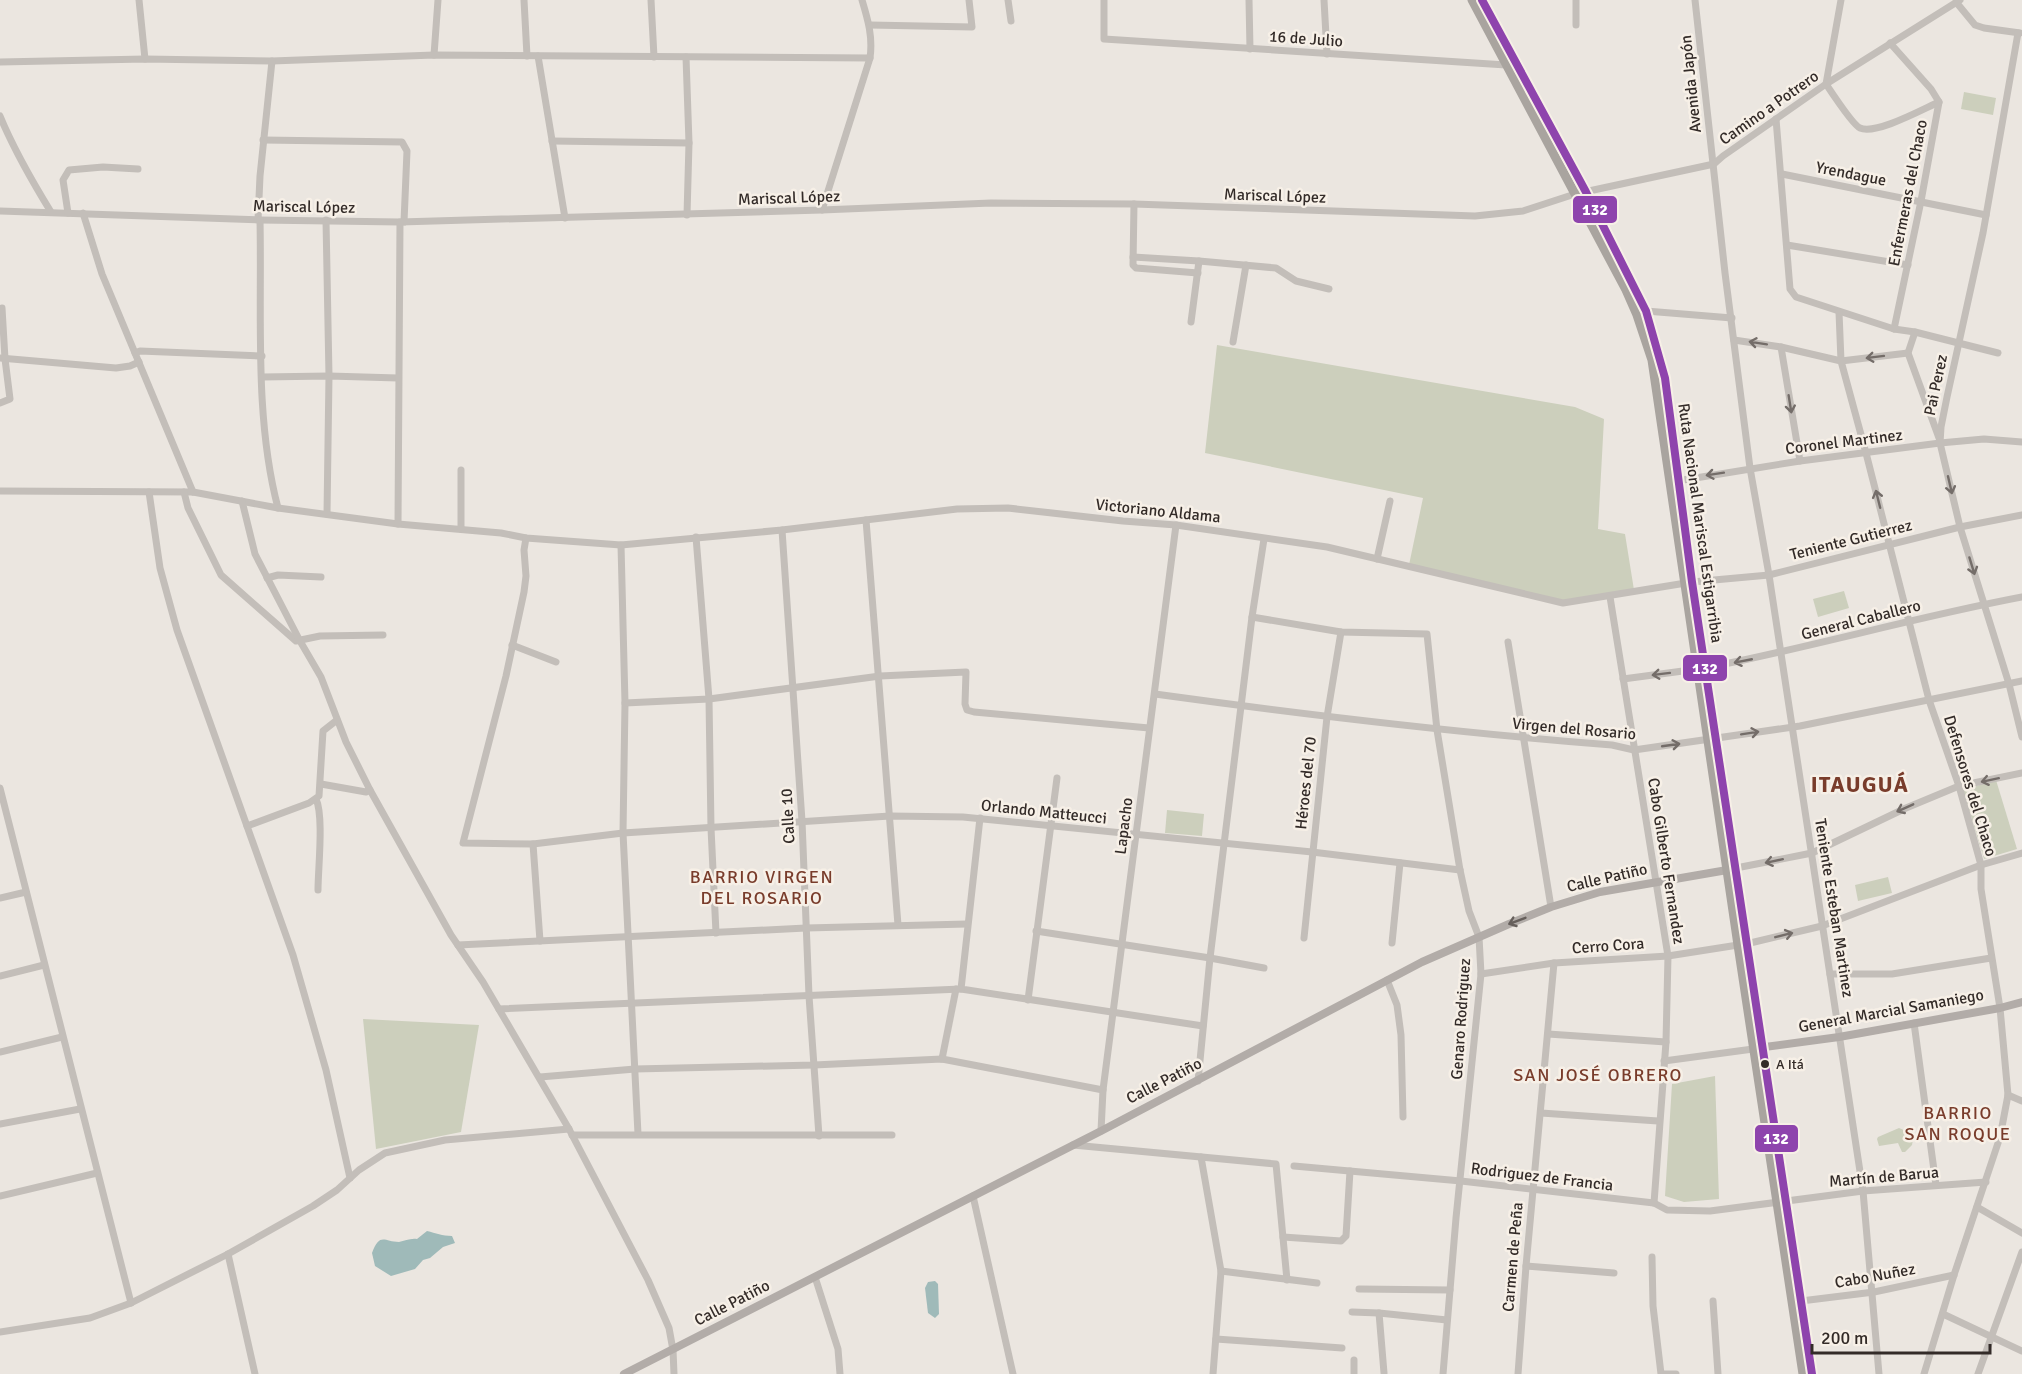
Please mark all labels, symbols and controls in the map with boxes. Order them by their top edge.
street label: 16 de Julio [1268,26,1344,52]
street label: Avenida Japón [1676,34,1706,134]
street label: Camino a Potrero [1715,66,1823,150]
street label: Enfermeras del Chaco [1884,118,1932,268]
street label: Yrendague [1814,157,1888,191]
street label: Mariscal López [1224,184,1326,208]
street label: Mariscal López [738,186,840,210]
line badge: 132 [1572,195,1618,224]
street label: Mariscal López [253,196,355,218]
text: 132 [1582,200,1608,220]
one-way arrow [1748,338,1768,349]
one-way arrow [1865,352,1885,363]
street label: Pai Perez [1920,353,1952,417]
one-way arrow [1785,394,1796,413]
street label: Ruta Nacional Mariscal Estigarribia [1673,402,1727,644]
street label: Coronel Martinez [1784,425,1904,459]
one-way arrow [1706,469,1725,480]
one-way arrow [1945,475,1957,494]
one-way arrow [1871,490,1883,509]
street label: Victoriano Aldama [1094,494,1222,528]
street label: Teniente Gutierrez [1788,515,1914,565]
one-way arrow [1967,556,1978,575]
street label: General Caballero [1799,596,1923,644]
line badge: 132 [1682,654,1728,682]
one-way arrow [1734,656,1753,667]
text: 132 [1692,659,1718,679]
one-way arrow [1651,668,1671,679]
street label: Defensores del Chaco [1939,713,2001,859]
street label: Virgen del Rosario [1511,714,1637,744]
one-way arrow [1740,728,1760,739]
street label: Héroes del 70 [1291,736,1321,830]
one-way arrow [1661,739,1681,750]
district label: ITAUGUÁ [1811,771,1909,798]
one-way arrow [1981,774,2000,786]
street label: Cabo Gilberto Fernandez [1643,776,1689,946]
street label: Calle 10 [777,788,799,844]
street label: Orlando Matteucci [980,795,1108,829]
street label: Lapacho [1111,796,1137,856]
one-way arrow [1896,803,1914,815]
street label: Teniente Esteban Martinez [1810,817,1858,999]
one-way arrow [1765,855,1784,867]
street label: Calle Patiño [1565,859,1649,897]
district label: BARRIO VIRGEN DEL ROSARIO [690,866,834,909]
one-way arrow [1508,916,1526,927]
one-way arrow [1774,929,1793,941]
street label: Cerro Cora [1571,933,1645,959]
street label: Genaro Rodriguez [1447,958,1475,1080]
street label: General Marcial Samaniego [1797,985,1985,1037]
street label: Calle Patiño [1123,1053,1205,1109]
place label: A Itá [1776,1056,1804,1073]
marker: A Itá [1759,1058,1771,1070]
district label: SAN JOSÉ OBRERO [1513,1064,1683,1086]
district label: BARRIO SAN ROQUE [1904,1102,2012,1145]
line badge: 132 [1754,1124,1799,1153]
text: 132 [1763,1129,1789,1149]
street label: Rodriguez de Francia [1470,1158,1614,1196]
street label: Martín de Barua [1828,1162,1940,1192]
street label: Carmen de Peña [1498,1201,1528,1313]
street label: Cabo Nuñez [1833,1259,1917,1293]
street label: Calle Patiño [691,1275,773,1331]
scale bar [1812,1317,1990,1355]
text: 200 m [1821,1327,1868,1349]

